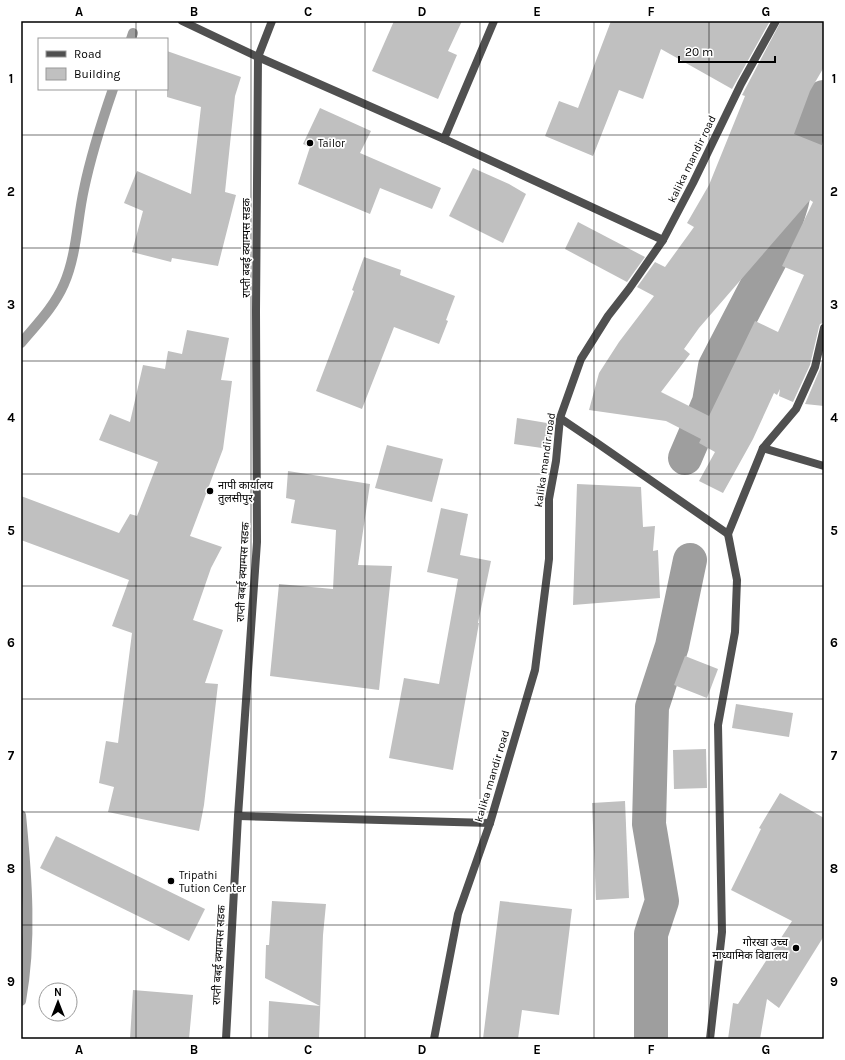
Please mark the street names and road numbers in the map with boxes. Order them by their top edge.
street label: kalika mandir road [665,113,719,205]
street label: राप्ती बबई क्याम्पस सडक [240,198,253,298]
street label: kalika mandir road [532,412,558,508]
street label: राप्ती बबई क्याम्पस सडक [234,521,252,622]
street label: kalika mandir road [472,728,512,824]
street label: राप्ती बबई क्याम्पस सडक [210,904,228,1005]

